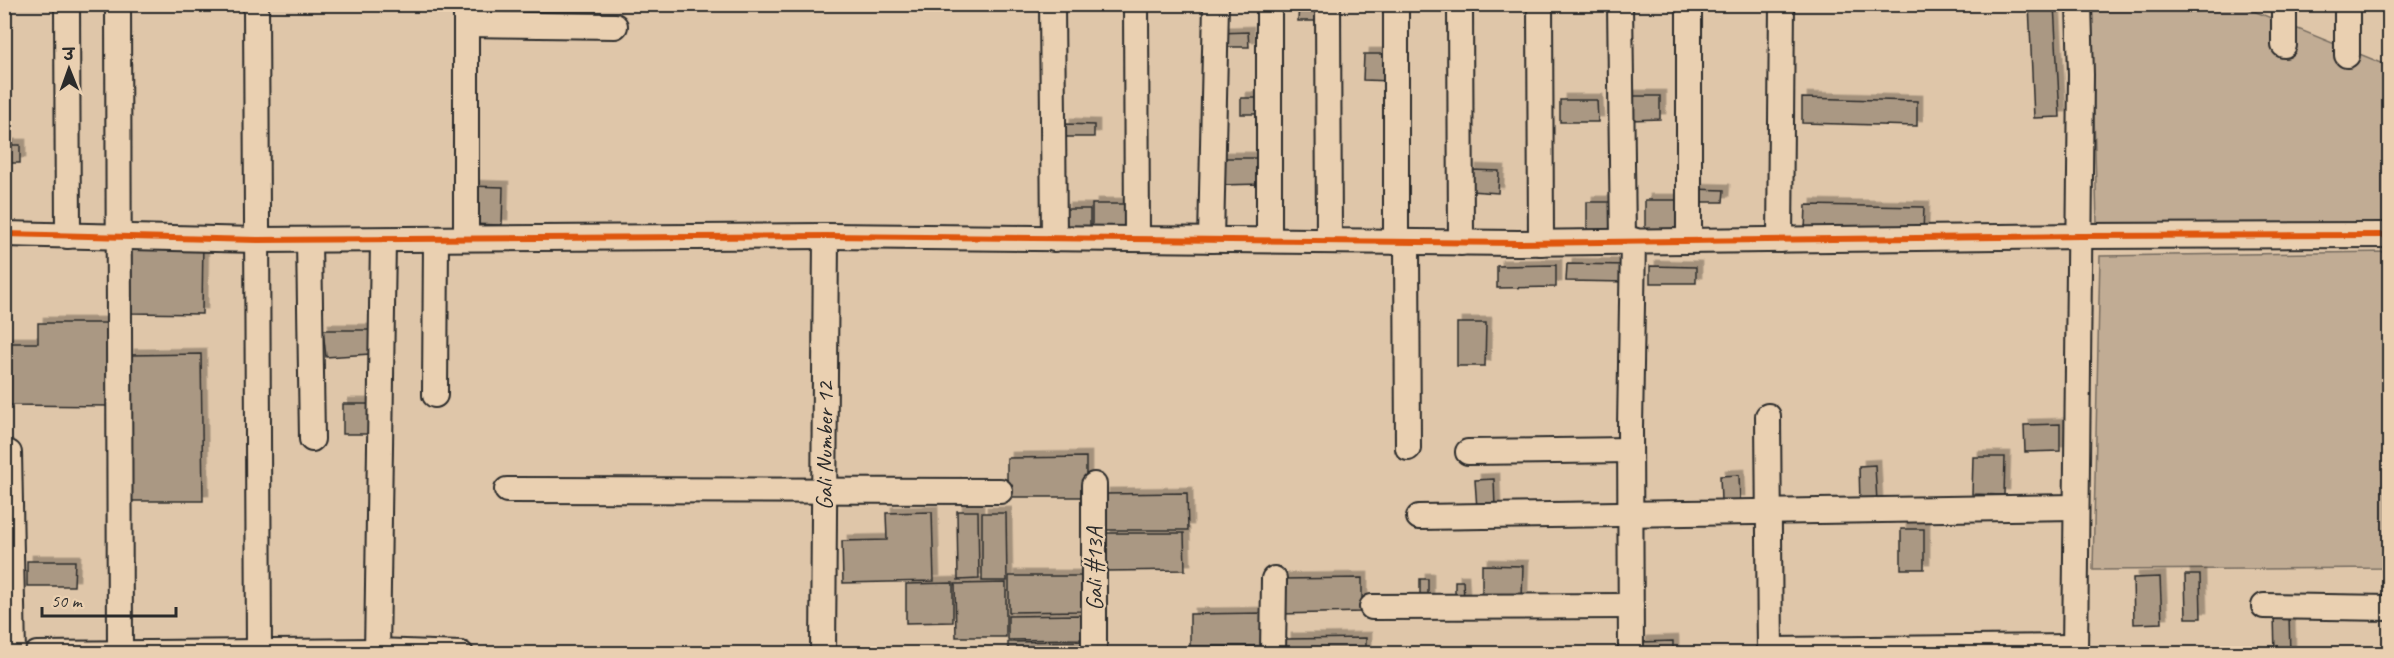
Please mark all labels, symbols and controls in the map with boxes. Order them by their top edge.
north arrow [39,39,99,99]
text: उ [61,45,76,65]
street label: Gali Number 12 [809,380,840,510]
street label: Gali #13A [1079,526,1109,611]
scale bar [42,580,176,618]
text: 50 m [51,590,84,612]

